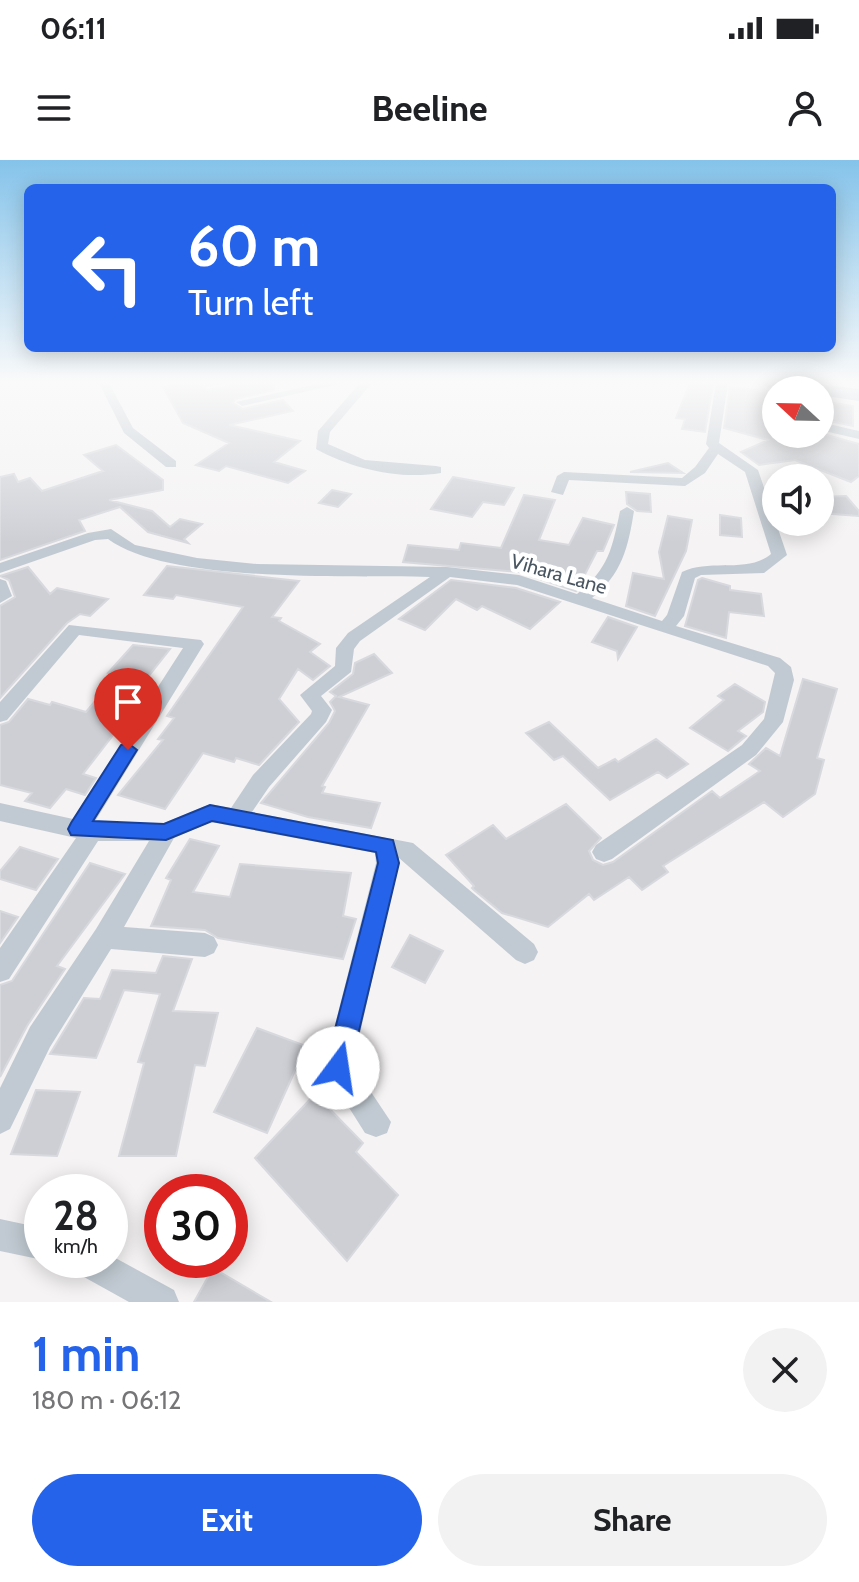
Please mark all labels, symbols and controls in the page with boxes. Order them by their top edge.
text: 06:11 [40,10,107,47]
icon: menu [32,86,76,130]
text: Beeline [371,86,488,130]
icon: person [783,86,827,130]
text: 60 m [188,212,320,280]
icon: left [56,216,160,320]
text: Turn left [188,280,313,324]
north arrow [762,376,834,448]
map controls [762,376,834,536]
button: sound [762,464,834,536]
street label: Vihara Lane [508,549,610,599]
pin [94,668,162,750]
icon: arrive [106,680,150,724]
position arrow [296,1026,380,1110]
speed limit sign: 30 [144,1174,248,1278]
text: 28 [53,1191,99,1240]
text: km/h [54,1234,98,1258]
text: 1 min [32,1325,140,1383]
button: close [743,1328,827,1412]
text: 180 m · 06:12 [32,1384,181,1416]
button: Exit [32,1474,422,1566]
button: Share [438,1474,827,1566]

